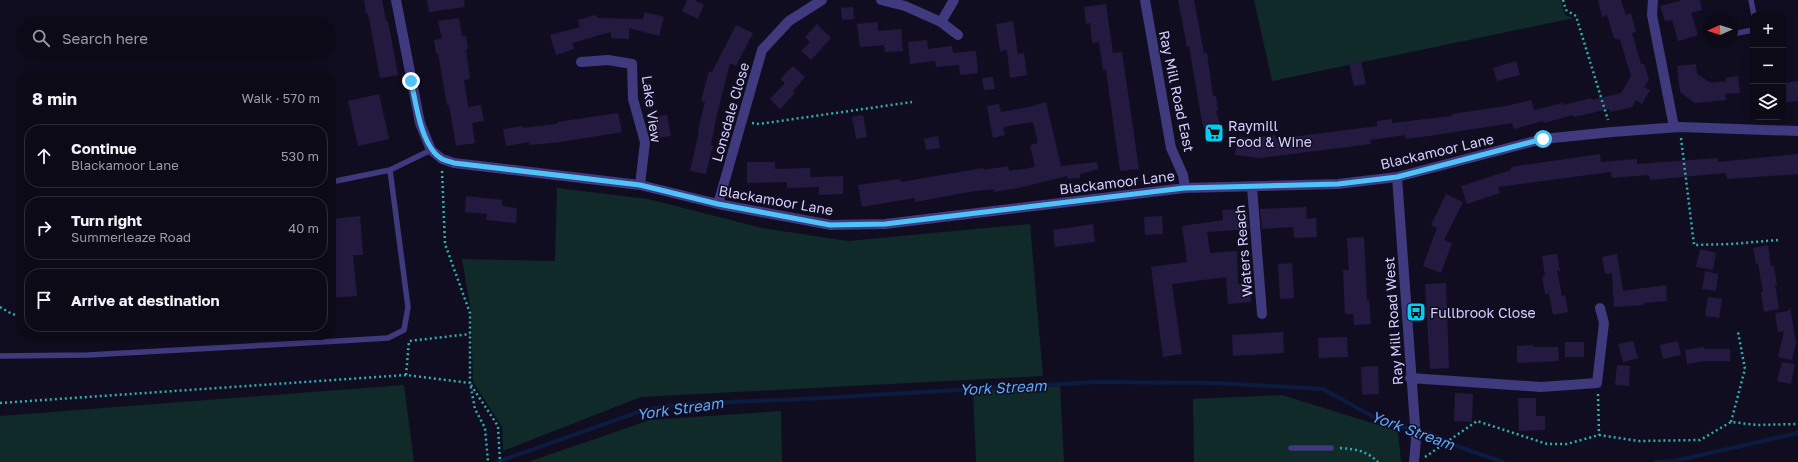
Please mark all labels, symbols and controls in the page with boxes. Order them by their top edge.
north arrow [1702,12,1738,48]
map controls [1750,12,1786,120]
button: + [1750,12,1786,48]
search box [16,16,336,60]
icon: search [30,27,52,49]
text: Search here [62,29,148,47]
street label: Ray Mill Road East [1156,29,1198,153]
button: − [1750,48,1786,84]
street label: Lonsdale Close [708,60,752,164]
route end [402,72,420,90]
street label: Lake View [639,74,665,144]
button: layers [1750,84,1786,120]
text: 8 min [32,88,77,109]
text: Walk · 570 m [242,90,320,106]
place label: Raymill Food & Wine [1228,117,1312,150]
supermarket icon: Raymill Food & Wine [1203,122,1225,144]
street label: Blackamoor Lane [1379,130,1495,172]
route start [1534,130,1552,148]
text: Continue [71,139,137,157]
icon: ahead [33,145,55,167]
text: 530 m [281,148,319,164]
text: Blackamoor Lane [71,157,179,173]
street label: Blackamoor Lane [1058,166,1176,198]
street label: Blackamoor Lane [717,182,835,218]
street label: Waters Reach [1231,204,1255,298]
text: Turn right [71,211,142,229]
icon: right [33,217,55,239]
text: 40 m [288,220,319,236]
text: Summerleaze Road [71,229,191,245]
street label: Ray Mill Road West [1380,256,1406,386]
icon: arrive [33,289,55,311]
text: Arrive at destination [71,291,220,309]
bus stop icon: Fullbrook Close [1405,301,1427,323]
place label: Fullbrook Close [1430,304,1536,321]
water label: York Stream [959,376,1048,398]
water label: York Stream [636,393,725,423]
water label: York Stream [1369,407,1458,454]

